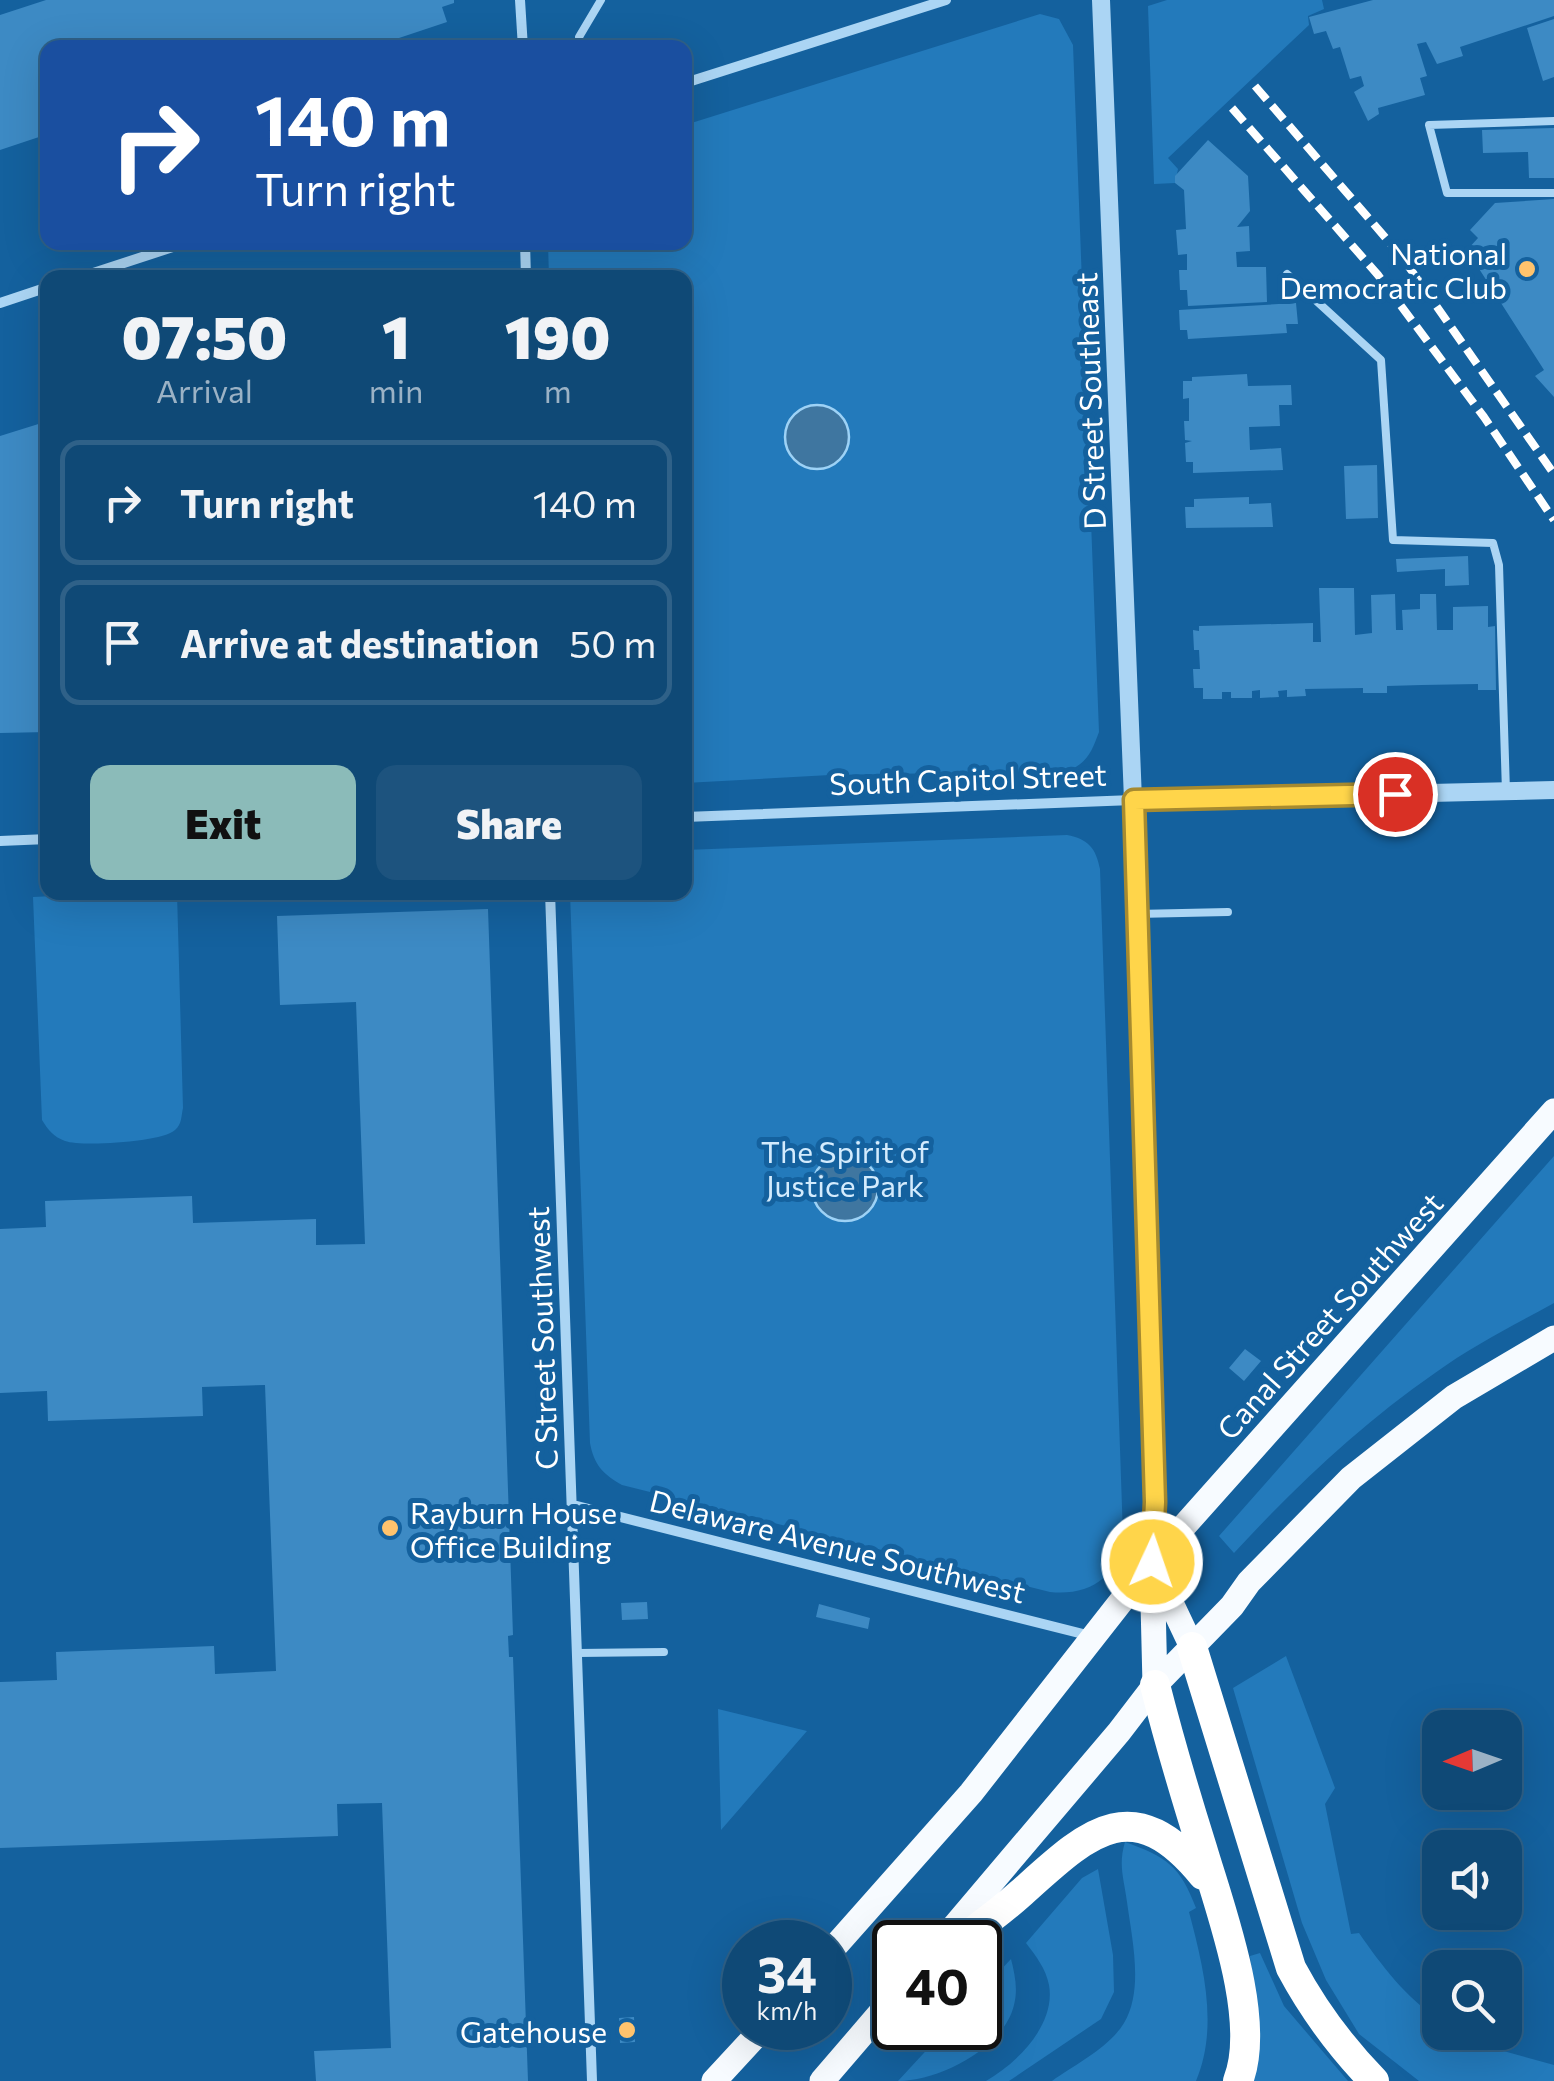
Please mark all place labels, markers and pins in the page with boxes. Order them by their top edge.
place label: National Democratic Club [1280,234,1507,305]
marker: National Democratic Club [1516,258,1538,280]
pin [1353,752,1438,837]
place label: Rayburn House Office Building [410,1493,617,1564]
marker: Rayburn House Office Building [379,1517,401,1539]
place label: Gatehouse [460,2012,607,2049]
marker: Gatehouse [616,2019,638,2041]

